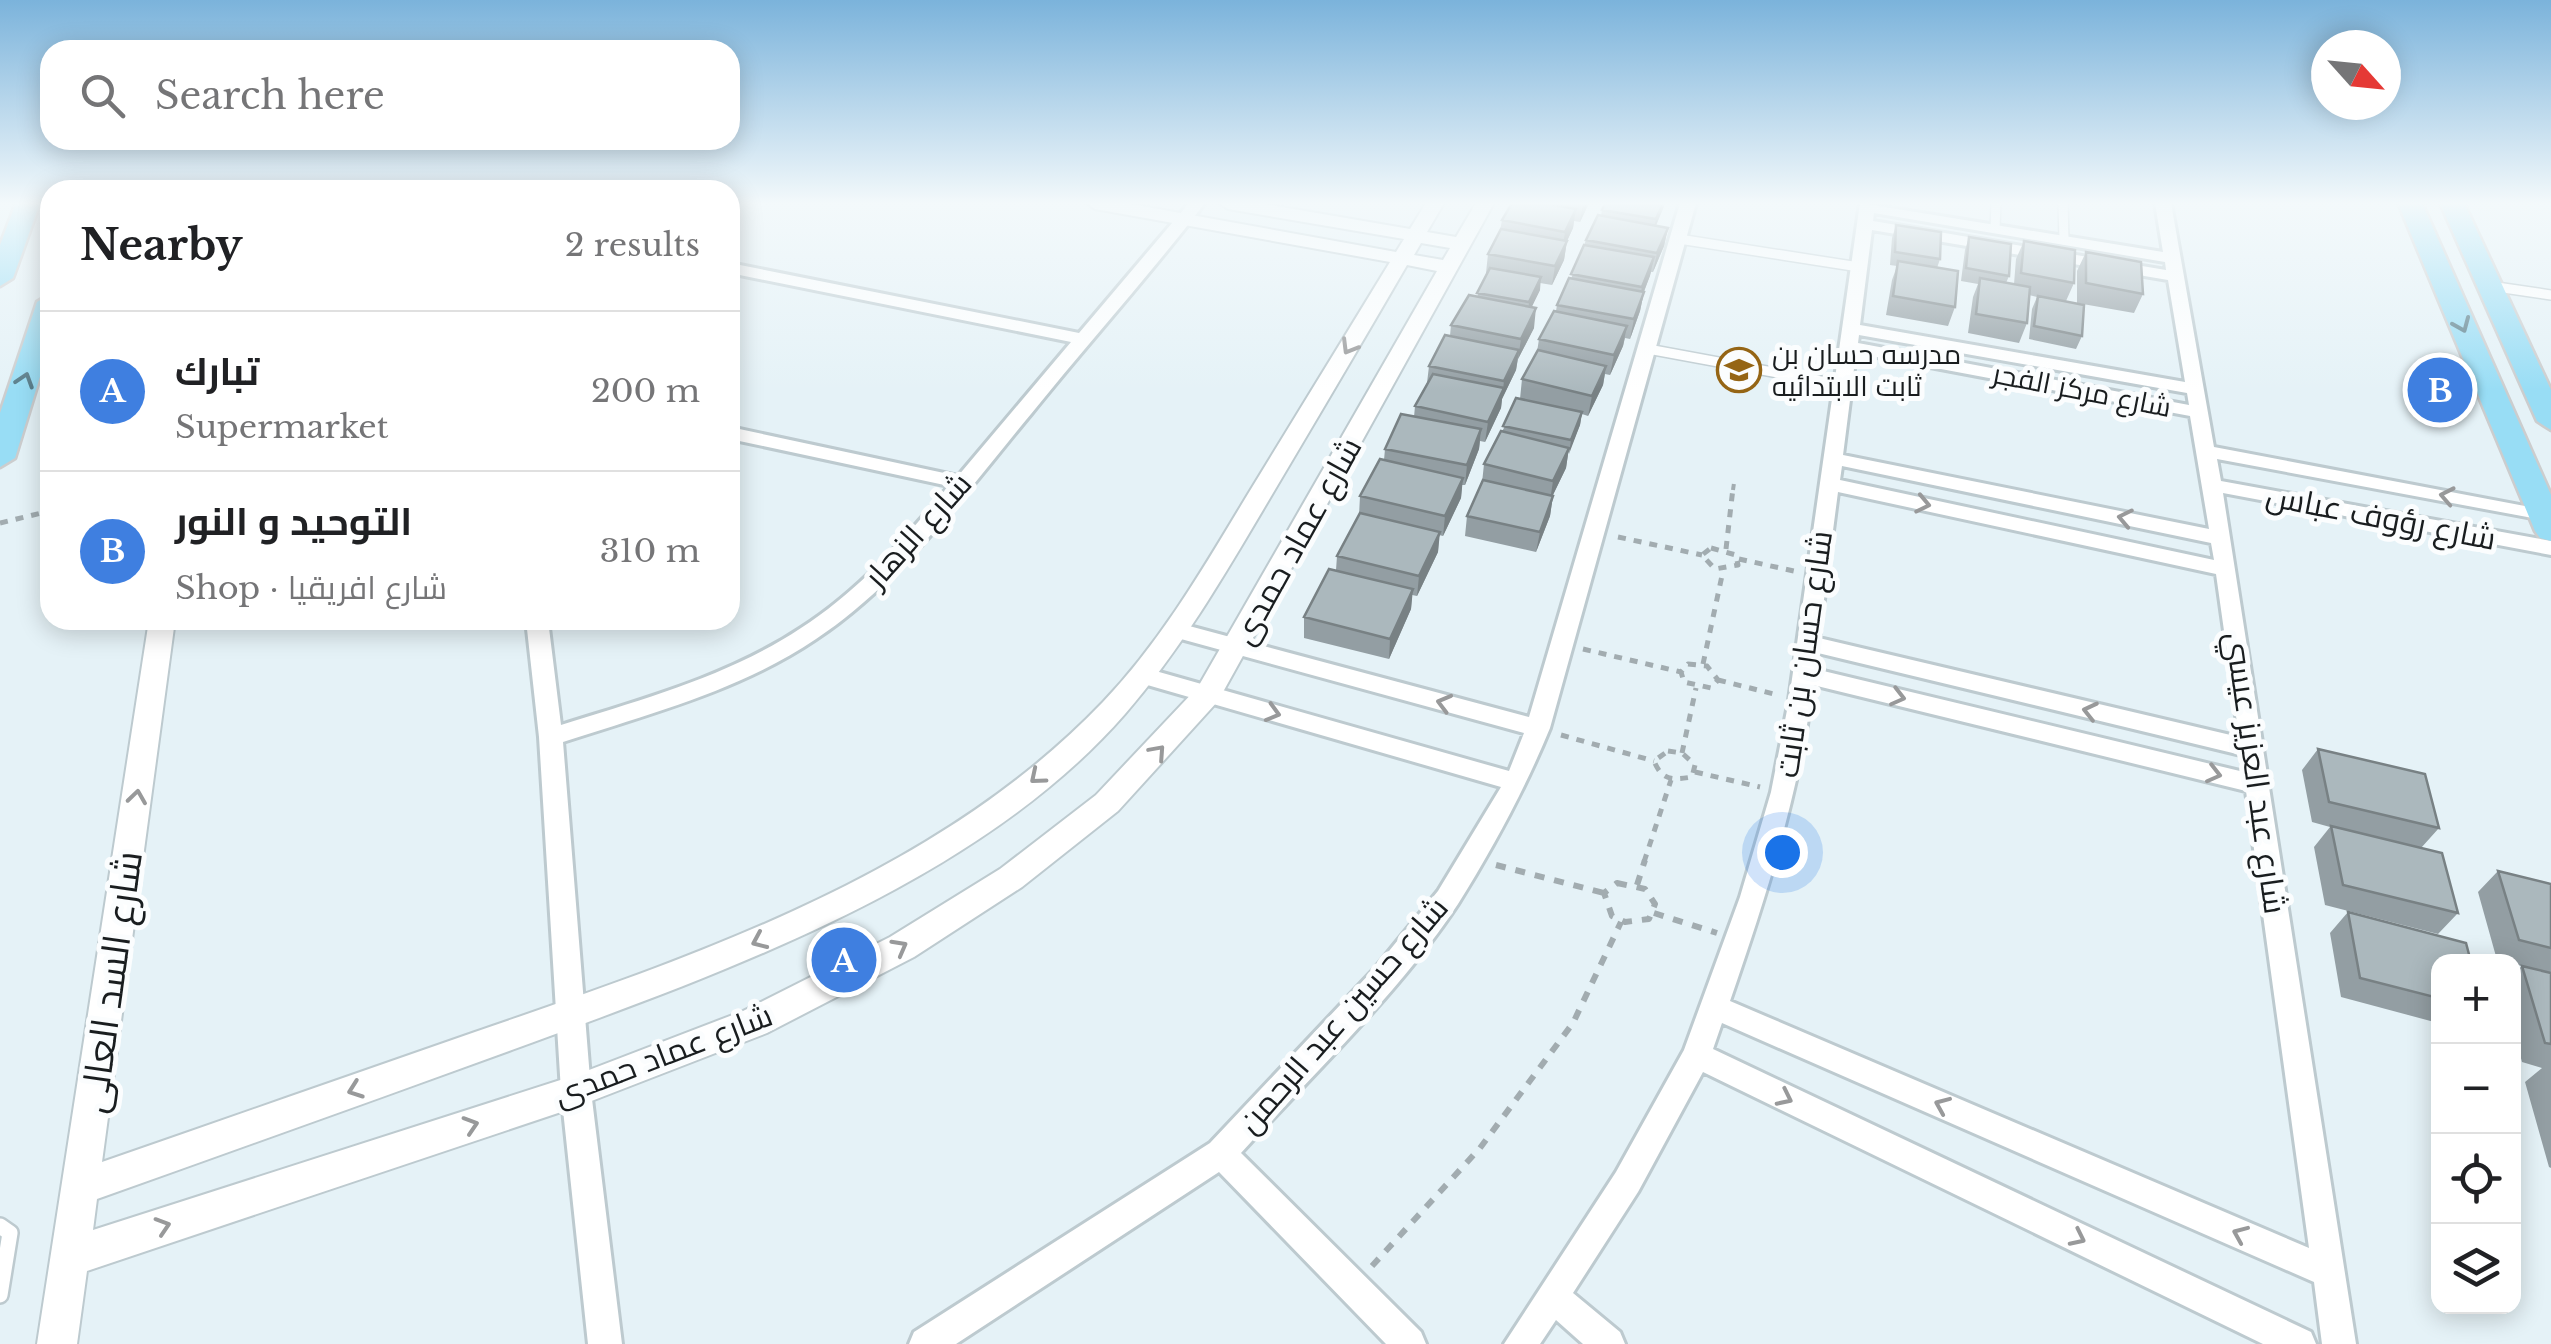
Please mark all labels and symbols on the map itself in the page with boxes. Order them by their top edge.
north arrow [2311,30,2401,120]
one-way arrow [2450,315,2470,333]
one-way arrow [1342,336,1361,354]
place label: مدرسه حسان بن ثابت الابتدائيه [1772,337,1961,404]
school or university icon: مدرسه حسان بن ثابت الابتدائيه [1716,347,1762,393]
pin: B [2408,352,2472,428]
street label: شارع مركز الفجر [1988,356,2174,426]
one-way arrow [13,372,34,389]
street label: شارع عماد حمدى [1224,430,1372,653]
street label: شارع الزهار [854,464,982,599]
street label: شارع رؤوف عباس [2262,475,2499,561]
one-way arrow [2439,487,2456,508]
one-way arrow [1915,493,1932,514]
one-way arrow [2117,509,2134,530]
street label: شارع حسان بن ثابت [1767,528,1843,780]
street label: شارع عبد العزيز عيسي [2212,630,2296,917]
one-way arrow [1889,685,1906,706]
one-way arrow [1436,694,1453,715]
one-way arrow [1264,701,1281,722]
one-way arrow [2082,702,2099,723]
one-way arrow [1146,745,1164,764]
one-way arrow [2205,763,2222,784]
one-way arrow [1031,765,1049,783]
one-way arrow [126,789,147,806]
your location [1757,827,1808,878]
street label: شارع السد العالى [69,848,154,1116]
street label: شارع حسين عبد الرحمن [1229,888,1458,1143]
pin: A [812,922,876,998]
one-way arrow [751,929,769,949]
one-way arrow [889,940,907,960]
street label: شارع عماد حمدى [548,995,779,1117]
one-way arrow [348,1078,365,1099]
one-way arrow [1775,1085,1793,1105]
one-way arrow [1934,1097,1952,1117]
one-way arrow [462,1117,479,1137]
one-way arrow [153,1218,170,1238]
one-way arrow [2068,1226,2086,1246]
one-way arrow [2232,1226,2250,1246]

